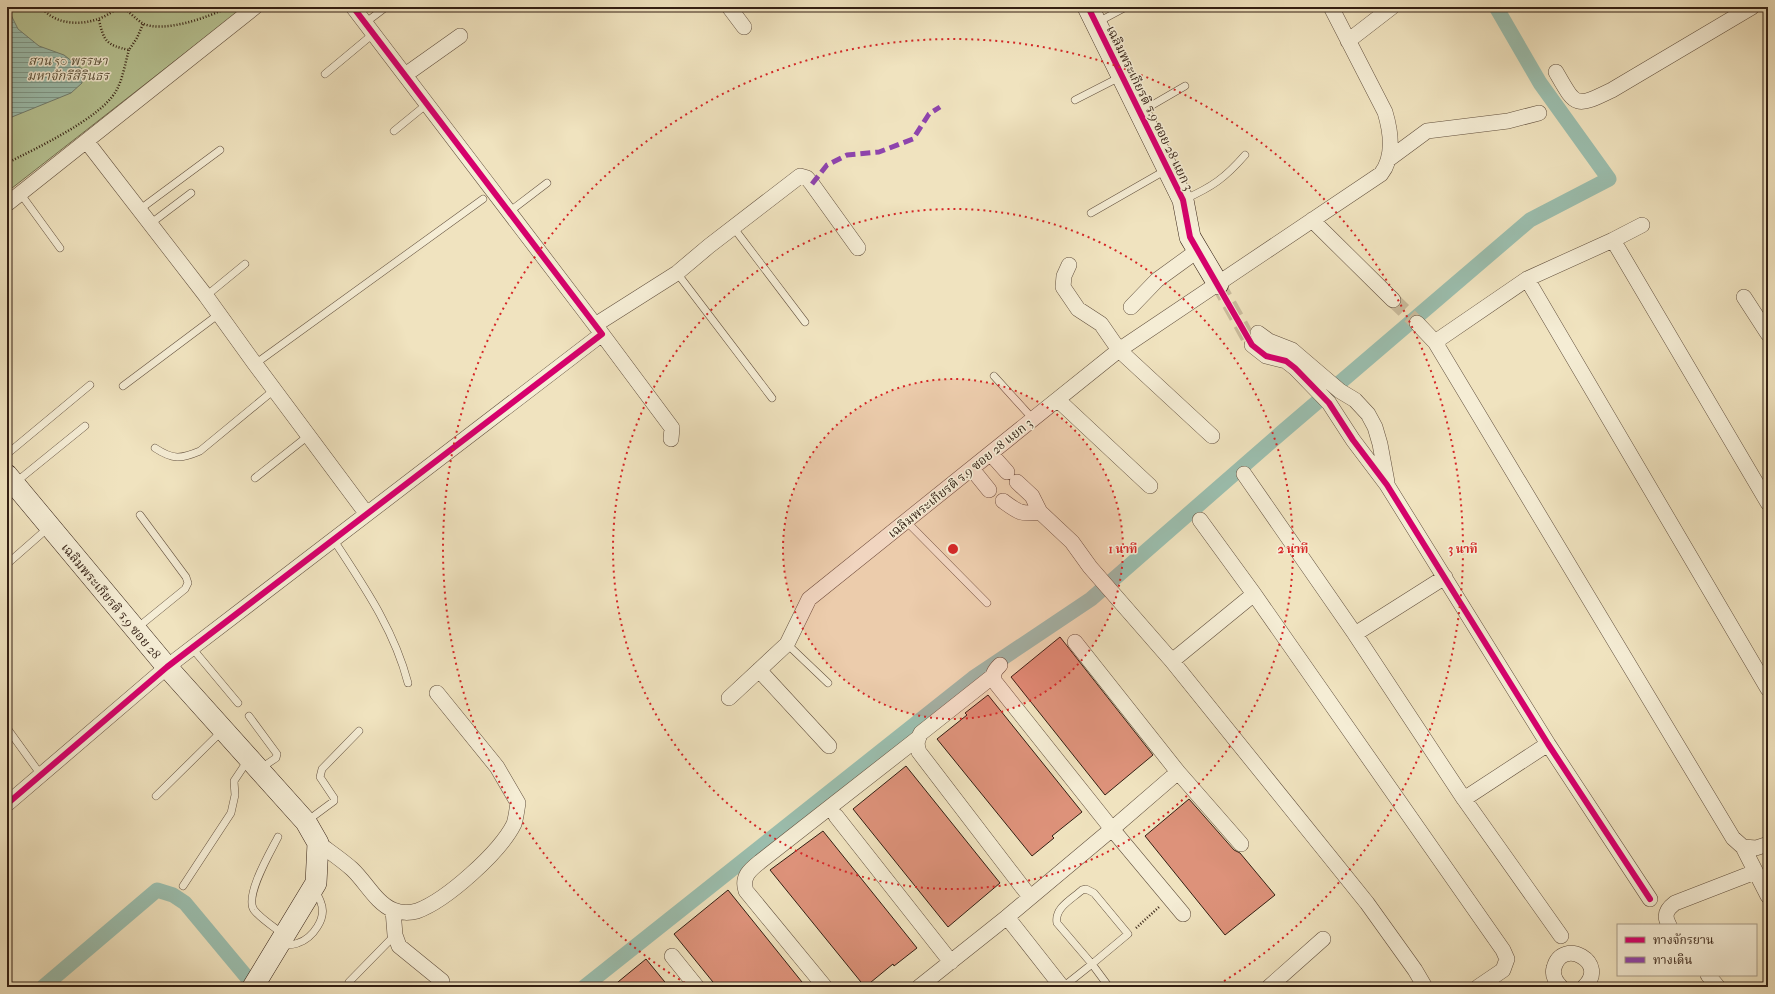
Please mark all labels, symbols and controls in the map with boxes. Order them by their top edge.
street label: เฉลิมพระเกียรติ ร.9 ซอย 28 แยก 3 [1103,23,1197,193]
park label: สวน 50 พรรษา มหาจักรีสิรินธร [27,53,110,83]
street label: เฉลิมพระเกียรติ ร.9 ซอย 28 แยก 3 [885,415,1035,541]
street label: เฉลิมพระเกียรติ ร.9 ซอย 28 [58,540,164,662]
centre of rings [946,542,960,556]
text: 1 นาที [1109,542,1137,556]
text: 2 นาที [1278,542,1308,556]
text: 3 นาที [1448,542,1478,557]
legend [1617,924,1757,976]
text: ทางจักรยาน [1653,933,1714,947]
text: ทางเดิน [1653,953,1692,967]

